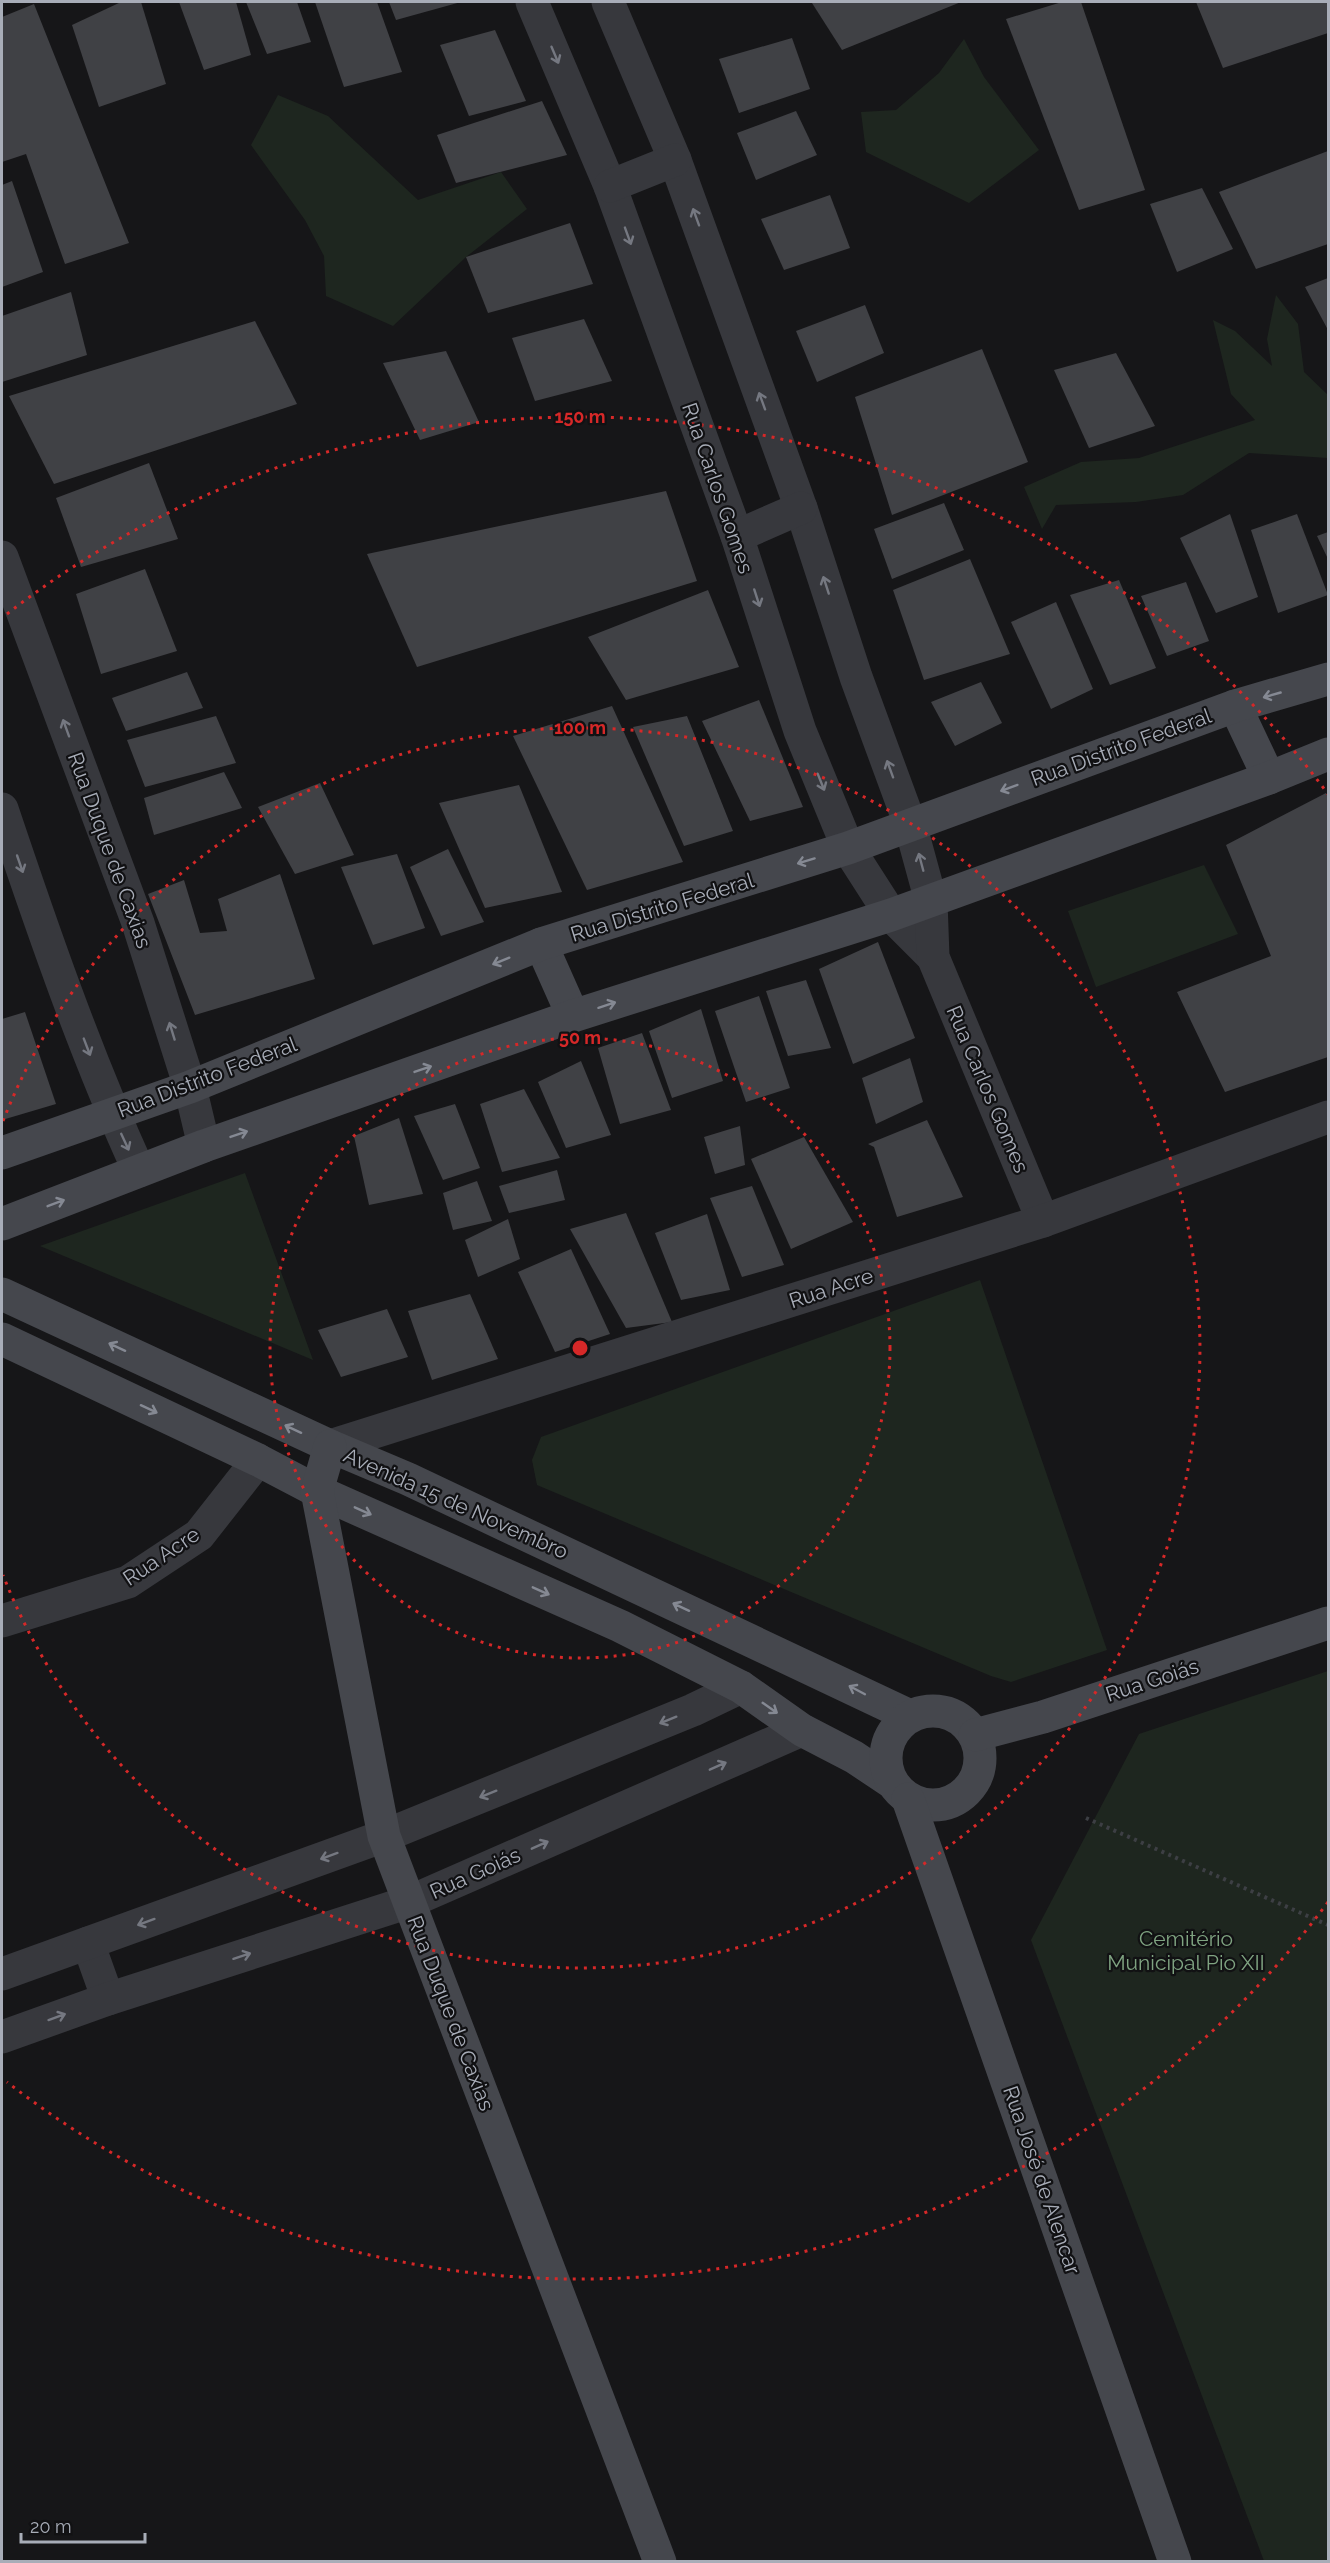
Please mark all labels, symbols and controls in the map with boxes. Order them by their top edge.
one-way arrow [550,46,561,64]
one-way arrow [690,208,701,227]
one-way arrow [624,226,635,245]
one-way arrow [756,392,767,411]
street label: Rua Carlos Gomes [677,399,759,577]
text: 150 m [555,406,606,427]
one-way arrow [820,576,831,595]
one-way arrow [752,588,763,607]
one-way arrow [1263,690,1282,701]
street label: Rua Distrito Federal [1027,703,1215,791]
text: 100 m [554,717,606,738]
one-way arrow [59,720,70,738]
street label: Rua Duque de Caxias [63,749,157,951]
one-way arrow [884,760,895,779]
one-way arrow [816,772,827,791]
one-way arrow [1000,783,1019,794]
one-way arrow [914,853,926,872]
one-way arrow [16,854,27,873]
one-way arrow [797,856,816,867]
street label: Rua Distrito Federal [567,867,757,947]
one-way arrow [492,956,511,967]
one-way arrow [597,999,616,1010]
street label: Rua Carlos Gomes [942,1002,1034,1176]
one-way arrow [166,1022,177,1041]
text: 50 m [559,1027,601,1048]
street label: Rua Distrito Federal [114,1031,300,1123]
one-way arrow [82,1037,93,1056]
one-way arrow [413,1063,431,1074]
one-way arrow [229,1128,248,1139]
one-way arrow [120,1133,132,1151]
one-way arrow [46,1197,65,1208]
street label: Rua Acre [786,1263,876,1313]
centre of rings [570,1338,590,1358]
one-way arrow [108,1341,126,1353]
one-way arrow [140,1403,158,1415]
one-way arrow [285,1423,303,1435]
street label: Avenida 15 de Novembro [340,1442,572,1564]
one-way arrow [353,1506,371,1518]
street label: Rua Acre [118,1521,204,1591]
one-way arrow [531,1585,549,1597]
one-way arrow [672,1600,690,1612]
street label: Rua Goiás [1102,1653,1202,1707]
one-way arrow [849,1684,866,1696]
one-way arrow [762,1702,778,1714]
one-way arrow [659,1715,678,1726]
one-way arrow [709,1760,727,1771]
one-way arrow [479,1789,497,1800]
one-way arrow [530,1838,548,1850]
street label: Rua Goiás [426,1842,524,1904]
one-way arrow [320,1851,339,1862]
street label: Rua Duque de Caxias [402,1912,500,2114]
one-way arrow [137,1918,155,1929]
park label: Cemitério Municipal Pio XII [1107,1926,1265,1975]
one-way arrow [232,1950,251,1961]
one-way arrow [47,2011,66,2022]
street label: Rua José de Alencar [998,2083,1086,2278]
scale bar [21,2506,146,2544]
text: 20 m [30,2516,72,2537]

